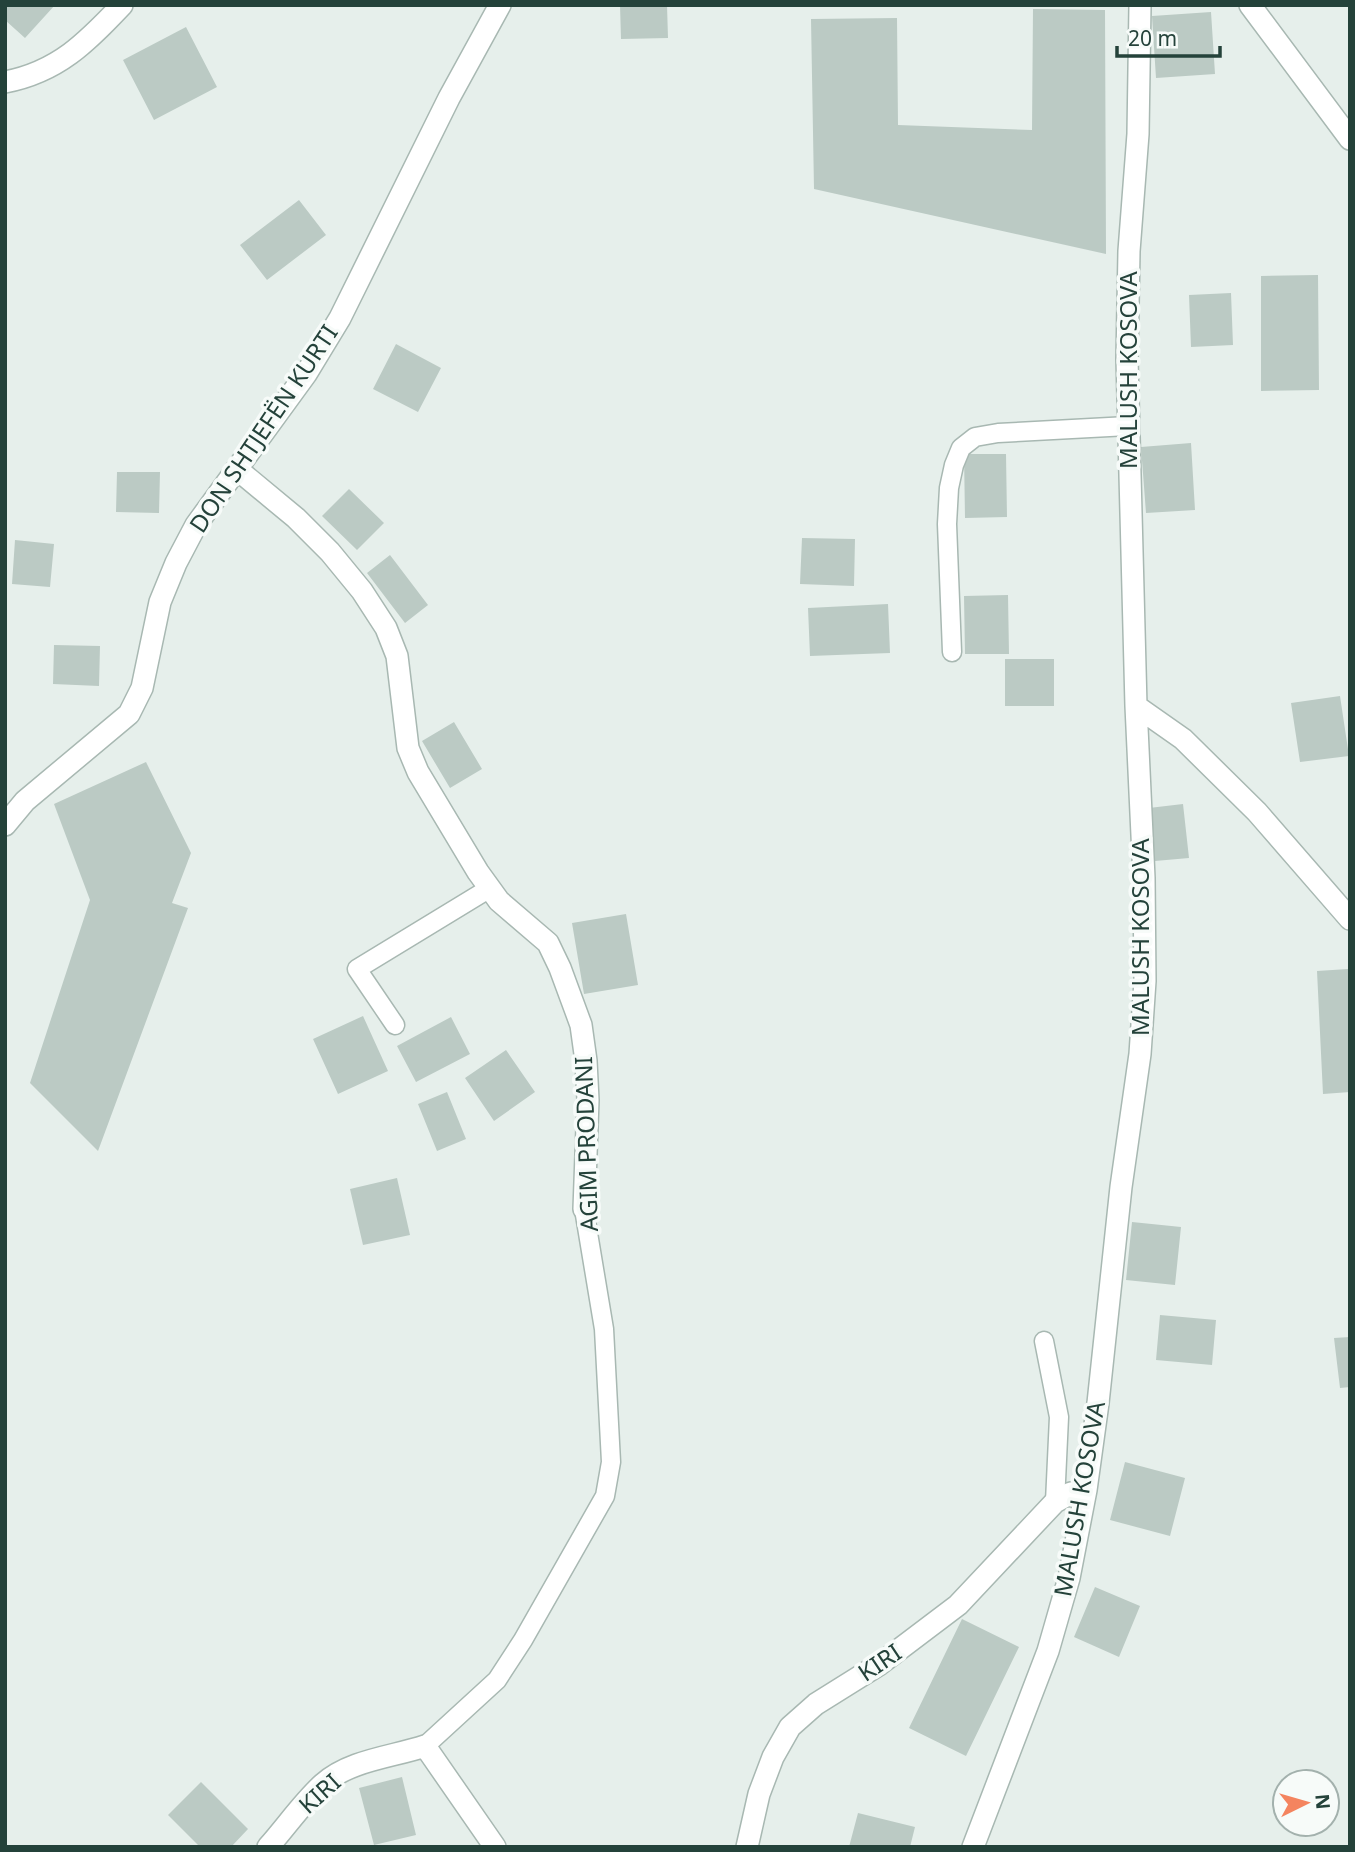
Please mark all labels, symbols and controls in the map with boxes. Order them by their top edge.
scale bar [1117,14,1220,58]
text: 20 m [1128,24,1177,52]
street label: MALUSH KOSOVA [1111,270,1144,469]
street label: DON SHTJEFËN KURTI [181,318,345,539]
street label: MALUSH KOSOVA [1123,837,1156,1036]
street label: AGIM PRODANI [566,1056,605,1232]
street label: MALUSH KOSOVA [1045,1398,1112,1599]
street label: KIRI [851,1635,907,1688]
street label: KIRI [291,1765,347,1821]
north arrow [1271,1768,1341,1838]
text: N [1309,1793,1337,1810]

